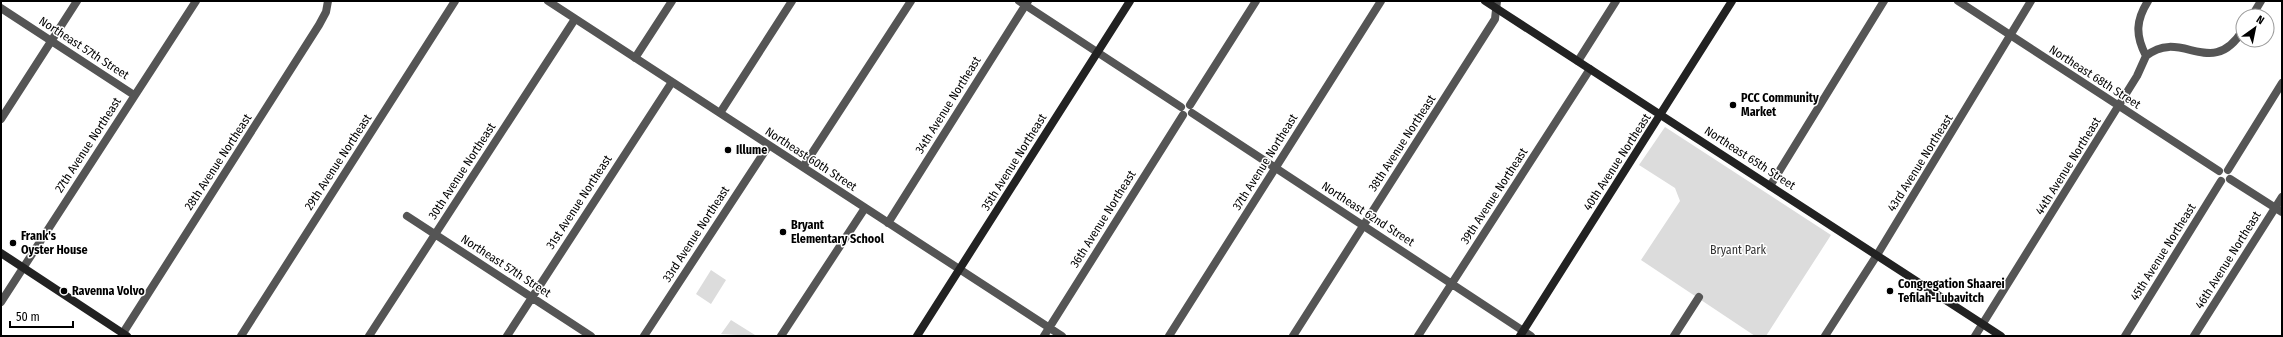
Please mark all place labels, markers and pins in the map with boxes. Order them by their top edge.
place label: PCC Community Market [1741,91,1819,119]
marker: PCC Community Market [1728,100,1738,110]
place label: Illume [736,143,767,157]
marker: Illume [723,145,733,155]
place label: Bryant Elementary School [791,218,885,246]
marker: Bryant Elementary School [778,227,788,237]
place label: Frank's Oyster House [21,229,88,257]
marker: Frank's Oyster House [8,238,18,248]
place label: Congregation Shaarei Tefilah-Lubavitch [1898,277,2005,305]
place label: Ravenna Volvo [72,284,145,298]
marker: Ravenna Volvo [59,286,69,296]
marker: Congregation Shaarei Tefilah-Lubavitch [1885,286,1895,296]

